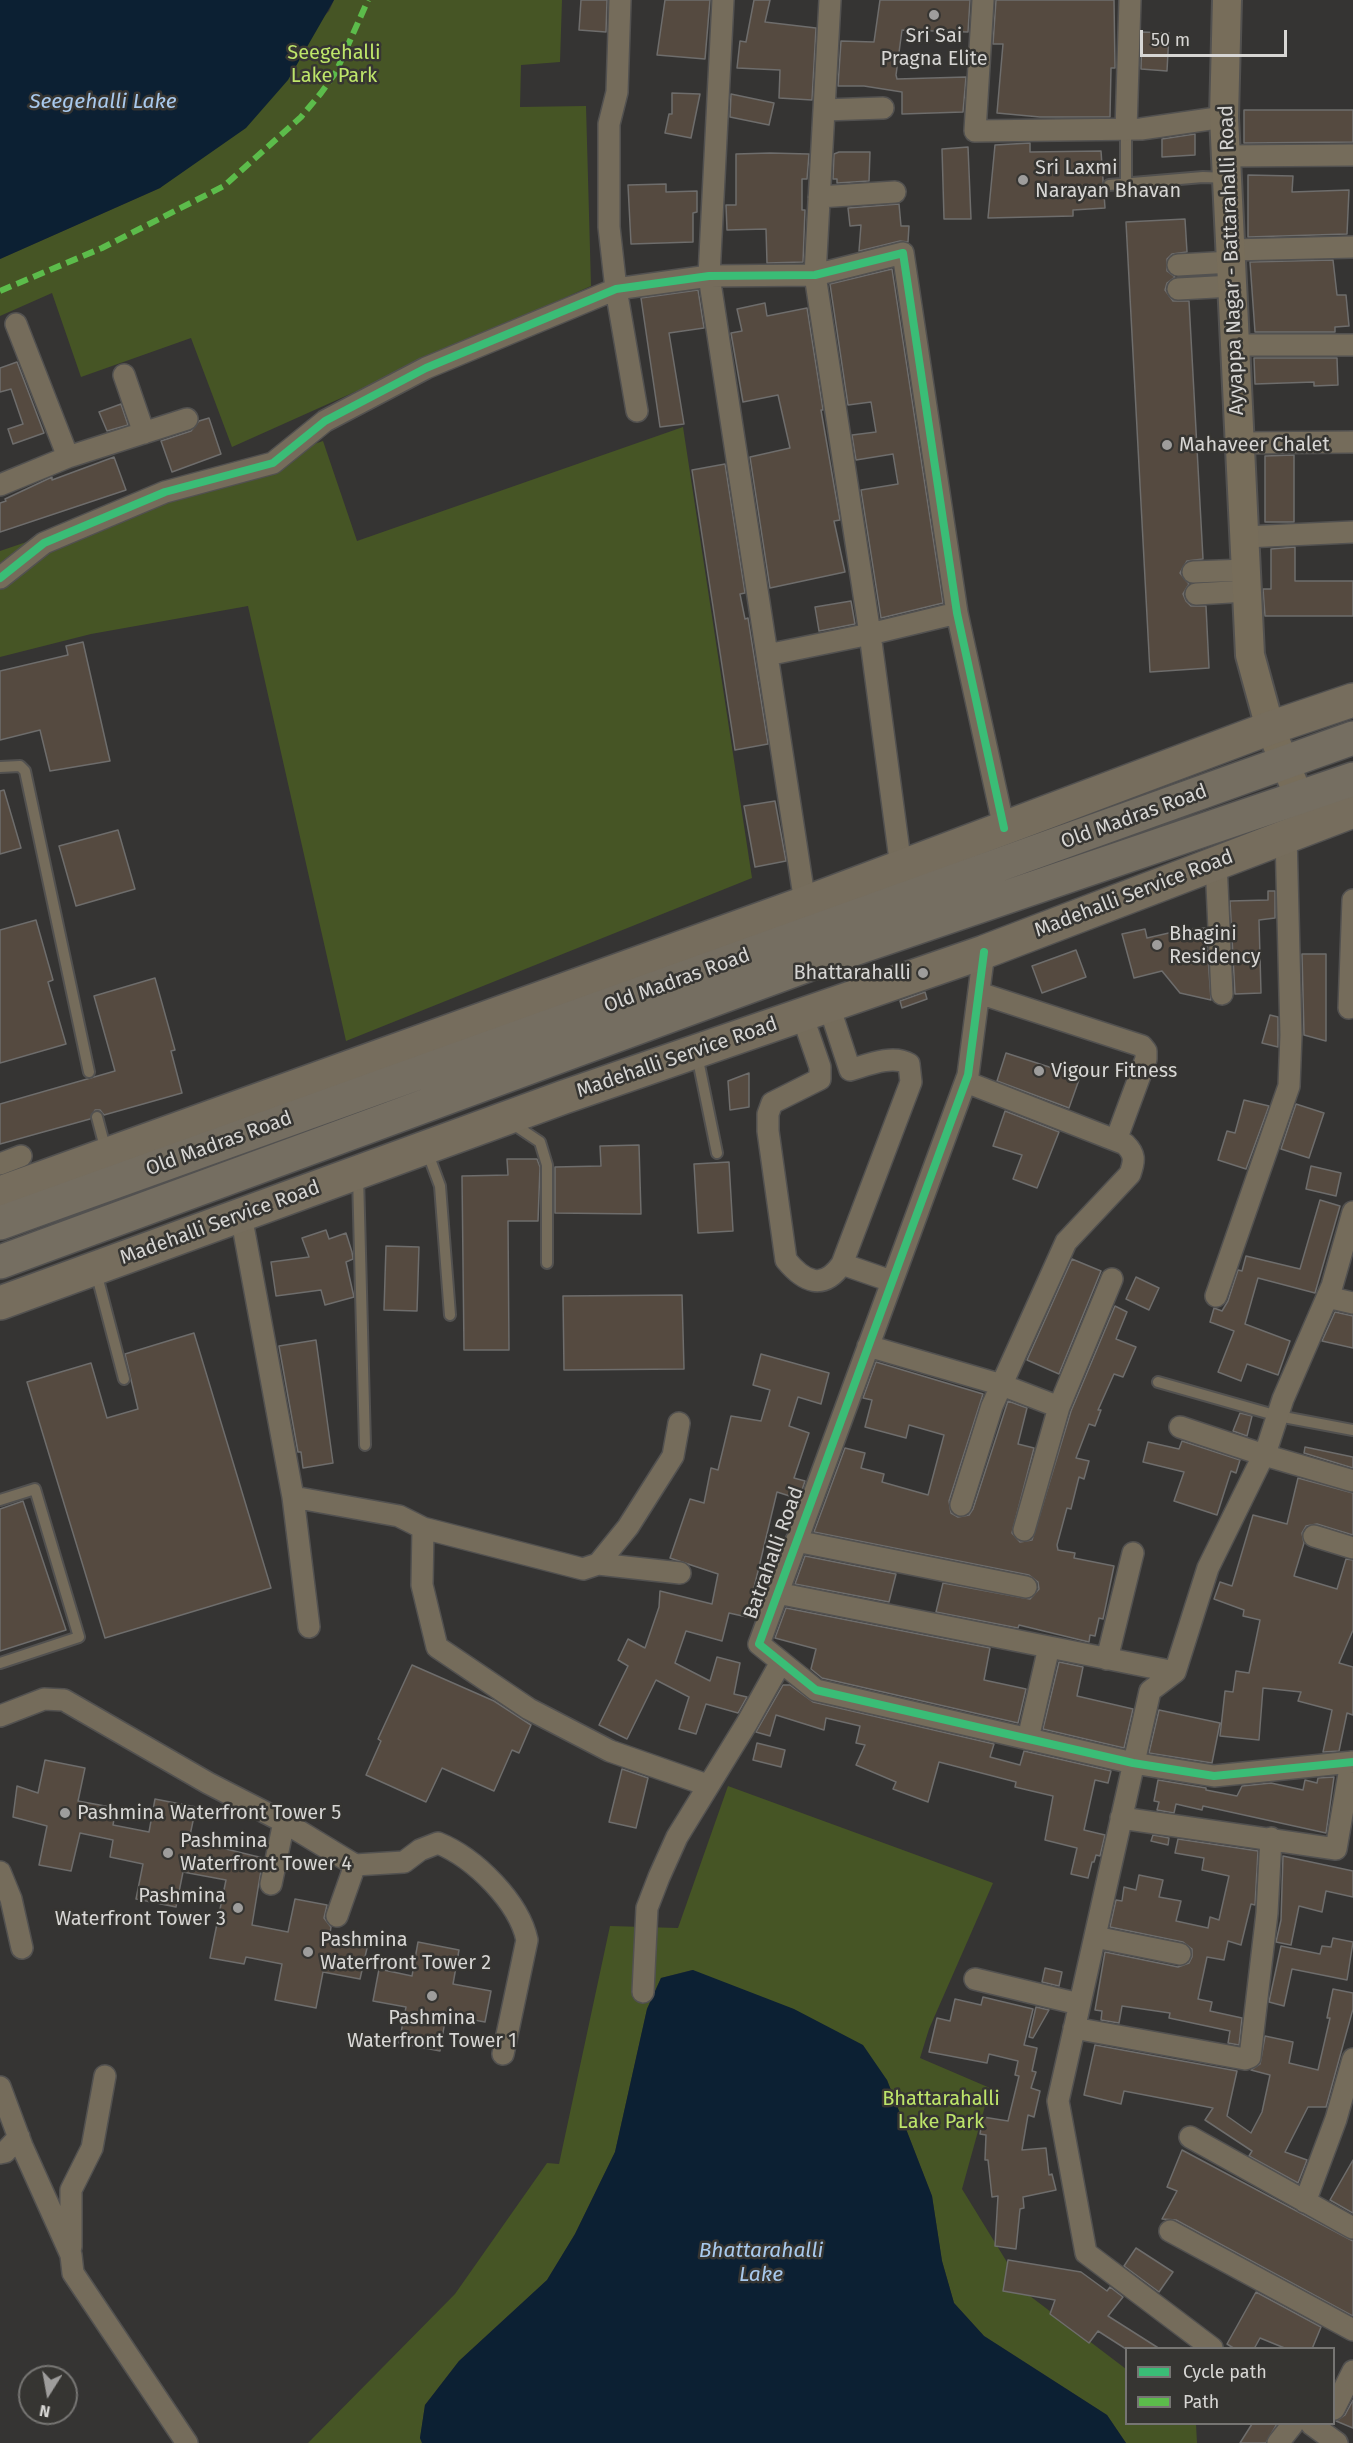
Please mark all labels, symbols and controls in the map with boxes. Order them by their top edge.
marker: Sri Sai Pragna Elite [927,8,941,22]
scale bar [1143,18,1290,56]
place label: Sri Sai Pragna Elite [880,24,988,71]
text: 50 m [1151,29,1190,51]
park label: Seegehalli Lake Park [287,41,381,88]
water label: Seegehalli Lake [29,89,177,115]
street label: Ayyappa Nagar - Battarahalli Road [1215,104,1249,416]
place label: Sri Laxmi Narayan Bhavan [1035,156,1181,203]
marker: Sri Laxmi Narayan Bhavan [1016,173,1030,187]
place label: Mahaveer Chalet [1179,433,1330,457]
marker: Mahaveer Chalet [1160,438,1174,452]
street label: Old Madras Road [1058,779,1210,855]
street label: Madehalli Service Road [1031,845,1237,943]
place label: Bhagini Residency [1169,922,1261,969]
marker: Bhagini Residency [1150,938,1164,952]
street label: Old Madras Road [601,943,753,1019]
place label: Bhattarahalli [793,961,911,985]
marker: Bhattarahalli [916,966,930,980]
street label: Madehalli Service Road [573,1012,781,1104]
place label: Vigour Fitness [1051,1059,1177,1083]
marker: Vigour Fitness [1032,1064,1046,1078]
street label: Old Madras Road [143,1106,295,1182]
street label: Madehalli Service Road [117,1176,323,1270]
street label: Batrahalli Road [739,1483,809,1623]
place label: Pashmina Waterfront Tower 5 [77,1801,341,1825]
marker: Pashmina Waterfront Tower 5 [58,1806,72,1820]
place label: Pashmina Waterfront Tower 4 [180,1829,352,1876]
marker: Pashmina Waterfront Tower 4 [161,1846,175,1860]
place label: Pashmina Waterfront Tower 3 [55,1884,226,1931]
marker: Pashmina Waterfront Tower 3 [231,1901,245,1915]
place label: Pashmina Waterfront Tower 2 [320,1928,491,1975]
marker: Pashmina Waterfront Tower 2 [301,1945,315,1959]
marker: Pashmina Waterfront Tower 1 [425,1989,439,2003]
place label: Pashmina Waterfront Tower 1 [347,2006,517,2053]
park label: Bhattarahalli Lake Park [882,2087,1000,2134]
water label: Bhattarahalli Lake [699,2238,823,2288]
legend [1125,2347,1335,2425]
text: Cycle path [1183,2361,1267,2383]
north arrow [18,2365,78,2425]
text: Path [1183,2391,1219,2413]
text: N [38,2401,52,2422]

